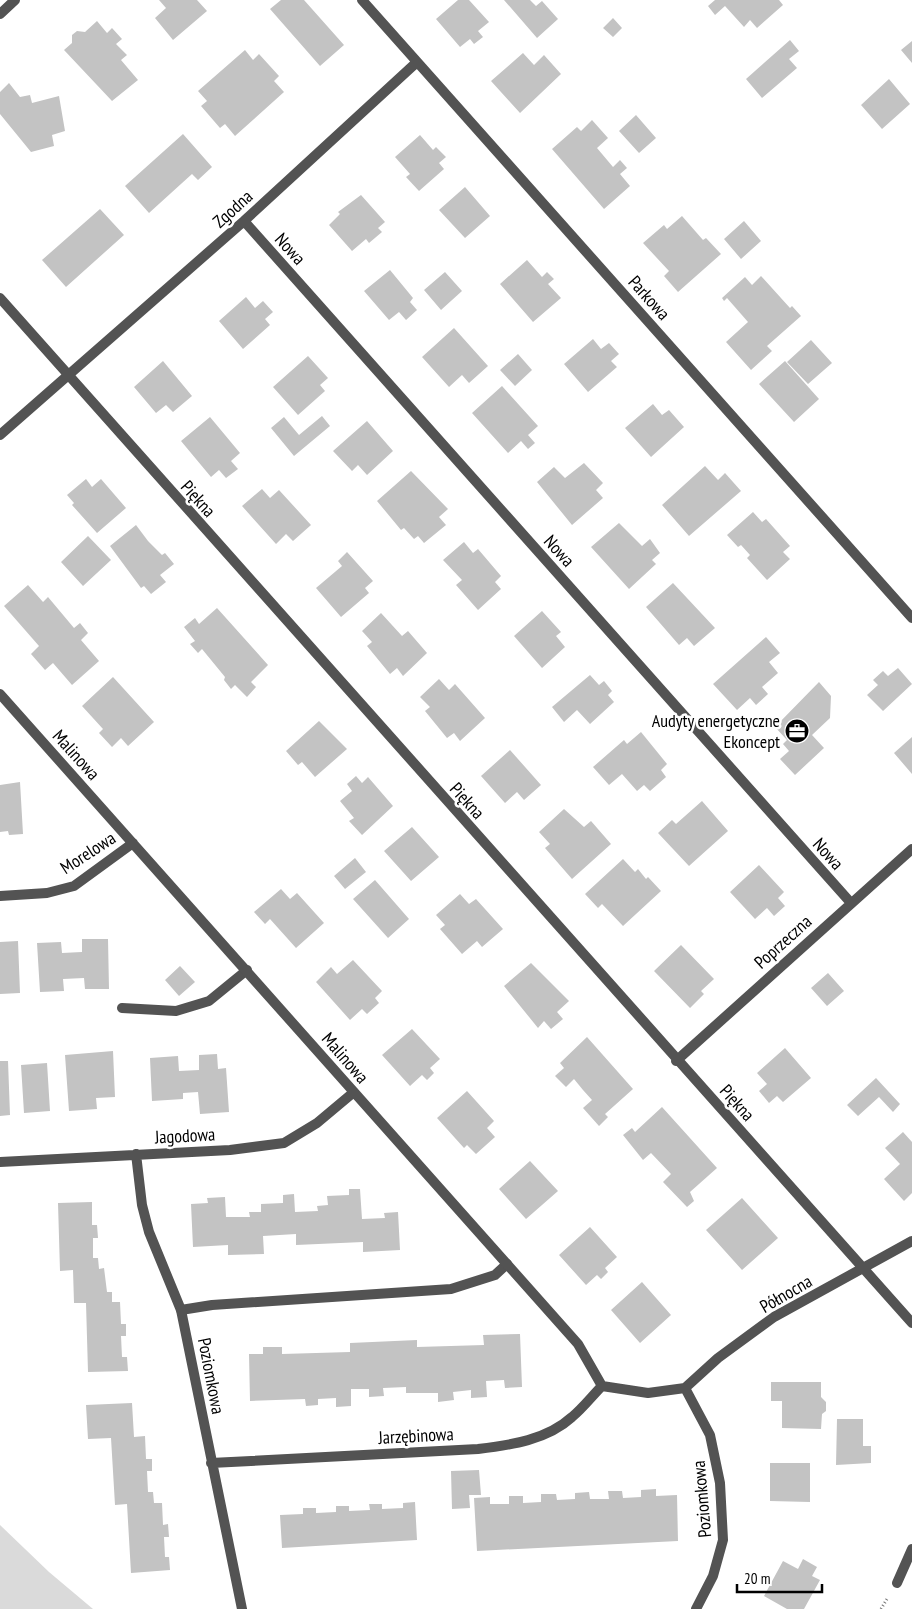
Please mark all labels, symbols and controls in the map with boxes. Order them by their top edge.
street label: Zgodna [208,185,257,232]
street label: Nowa [270,228,311,269]
street label: Parkowa [623,271,675,325]
street label: Piękna [176,476,221,522]
street label: Nowa [539,530,580,571]
place label: Audyty energetyczne Ekoncept [652,709,780,753]
office icon: Audyty energetyczne Ekoncept [784,718,810,744]
street label: Malinowa [48,725,105,785]
street label: Piękna [445,778,490,824]
street label: Morelowa [56,826,120,879]
street label: Nowa [808,833,849,874]
street label: Poprzeczna [749,910,816,973]
street label: Malinowa [317,1027,374,1088]
street label: Piękna [715,1080,760,1126]
street label: Jagodowa [153,1122,216,1149]
street label: Północna [755,1269,816,1318]
street label: Poziomkowa [193,1336,230,1416]
street label: Jarzębinowa [377,1422,454,1449]
street label: Poziomkowa [687,1460,716,1539]
scale bar [737,1562,822,1594]
text: 20 m [744,1569,770,1588]

